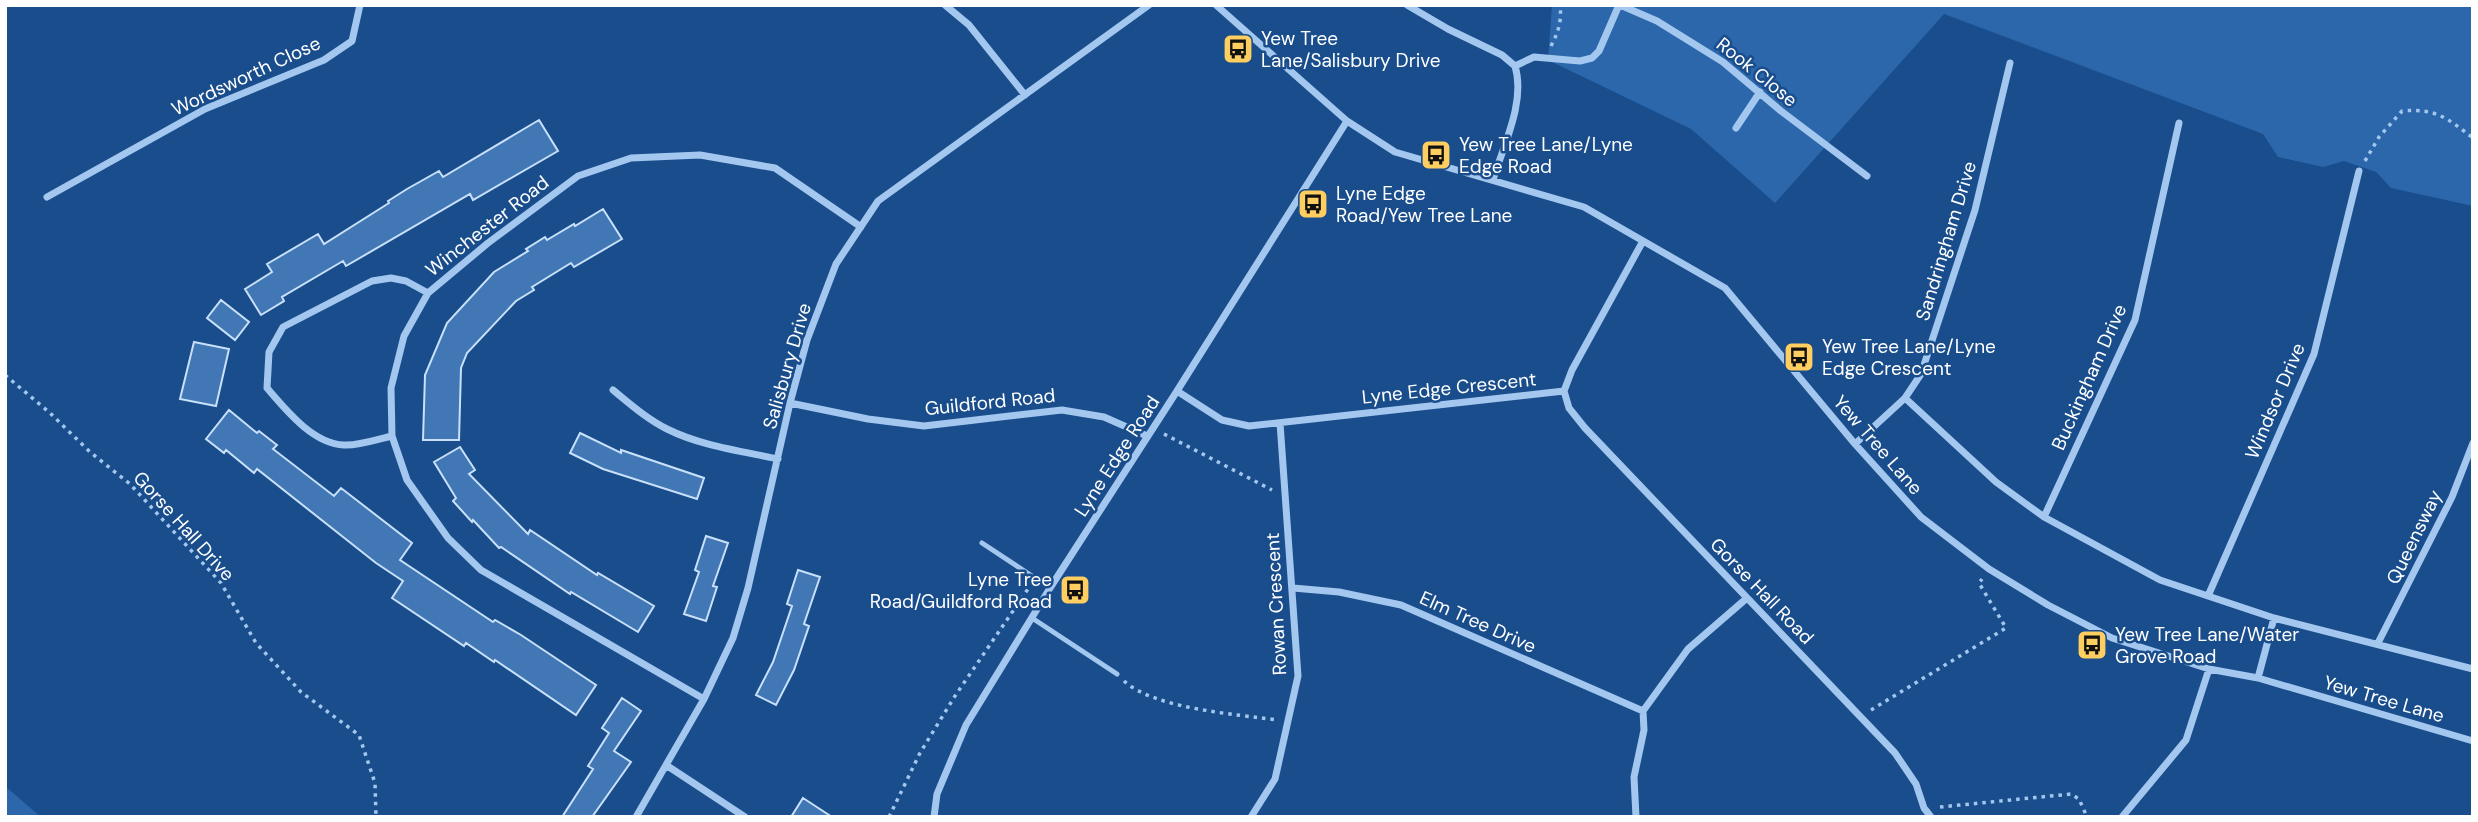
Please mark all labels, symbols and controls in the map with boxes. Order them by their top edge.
place label: Yew Tree Lane/Salisbury Drive [1261,26,1441,73]
street label: Wordsworth Close [167,30,325,122]
bus stop icon: Yew Tree Lane/Salisbury Drive [1221,32,1255,66]
street label: Rook Close [1711,32,1803,112]
place label: Yew Tree Lane/Lyne Edge Road [1459,132,1633,179]
bus stop icon: Yew Tree Lane/Lyne Edge Road [1419,138,1453,172]
street label: Sandringham Drive [1910,158,1982,324]
street label: Winchester Road [420,170,554,282]
place label: Lyne Edge Road/Yew Tree Lane [1336,181,1512,228]
bus stop icon: Lyne Edge Road/Yew Tree Lane [1296,187,1330,221]
street label: Salisbury Drive [757,300,817,432]
street label: Buckingham Drive [2046,300,2132,454]
place label: Yew Tree Lane/Lyne Edge Crescent [1822,334,1996,381]
street label: Windsor Drive [2239,339,2311,463]
bus stop icon: Yew Tree Lane/Lyne Edge Crescent [1782,340,1816,374]
street label: Lyne Edge Crescent [1360,366,1538,410]
street label: Guildford Road [923,383,1057,421]
street label: Yew Tree Lane [1828,390,1928,500]
street label: Lyne Edge Road [1069,391,1165,521]
street label: Gorse Hall Drive [128,466,240,586]
street label: Queensway [2380,485,2448,588]
street label: Rowan Crescent [1260,532,1292,676]
street label: Gorse Hall Road [1705,532,1819,650]
place label: Lyne Tree Road/Guildford Road [870,567,1052,614]
bus stop icon: Lyne Tree Road/Guildford Road [1058,573,1092,607]
street label: Elm Tree Drive [1416,585,1540,659]
place label: Yew Tree Lane/Water Grove Road [2115,622,2299,669]
bus stop icon: Yew Tree Lane/Water Grove Road [2075,628,2109,662]
street label: Yew Tree Lane [2321,670,2447,728]

